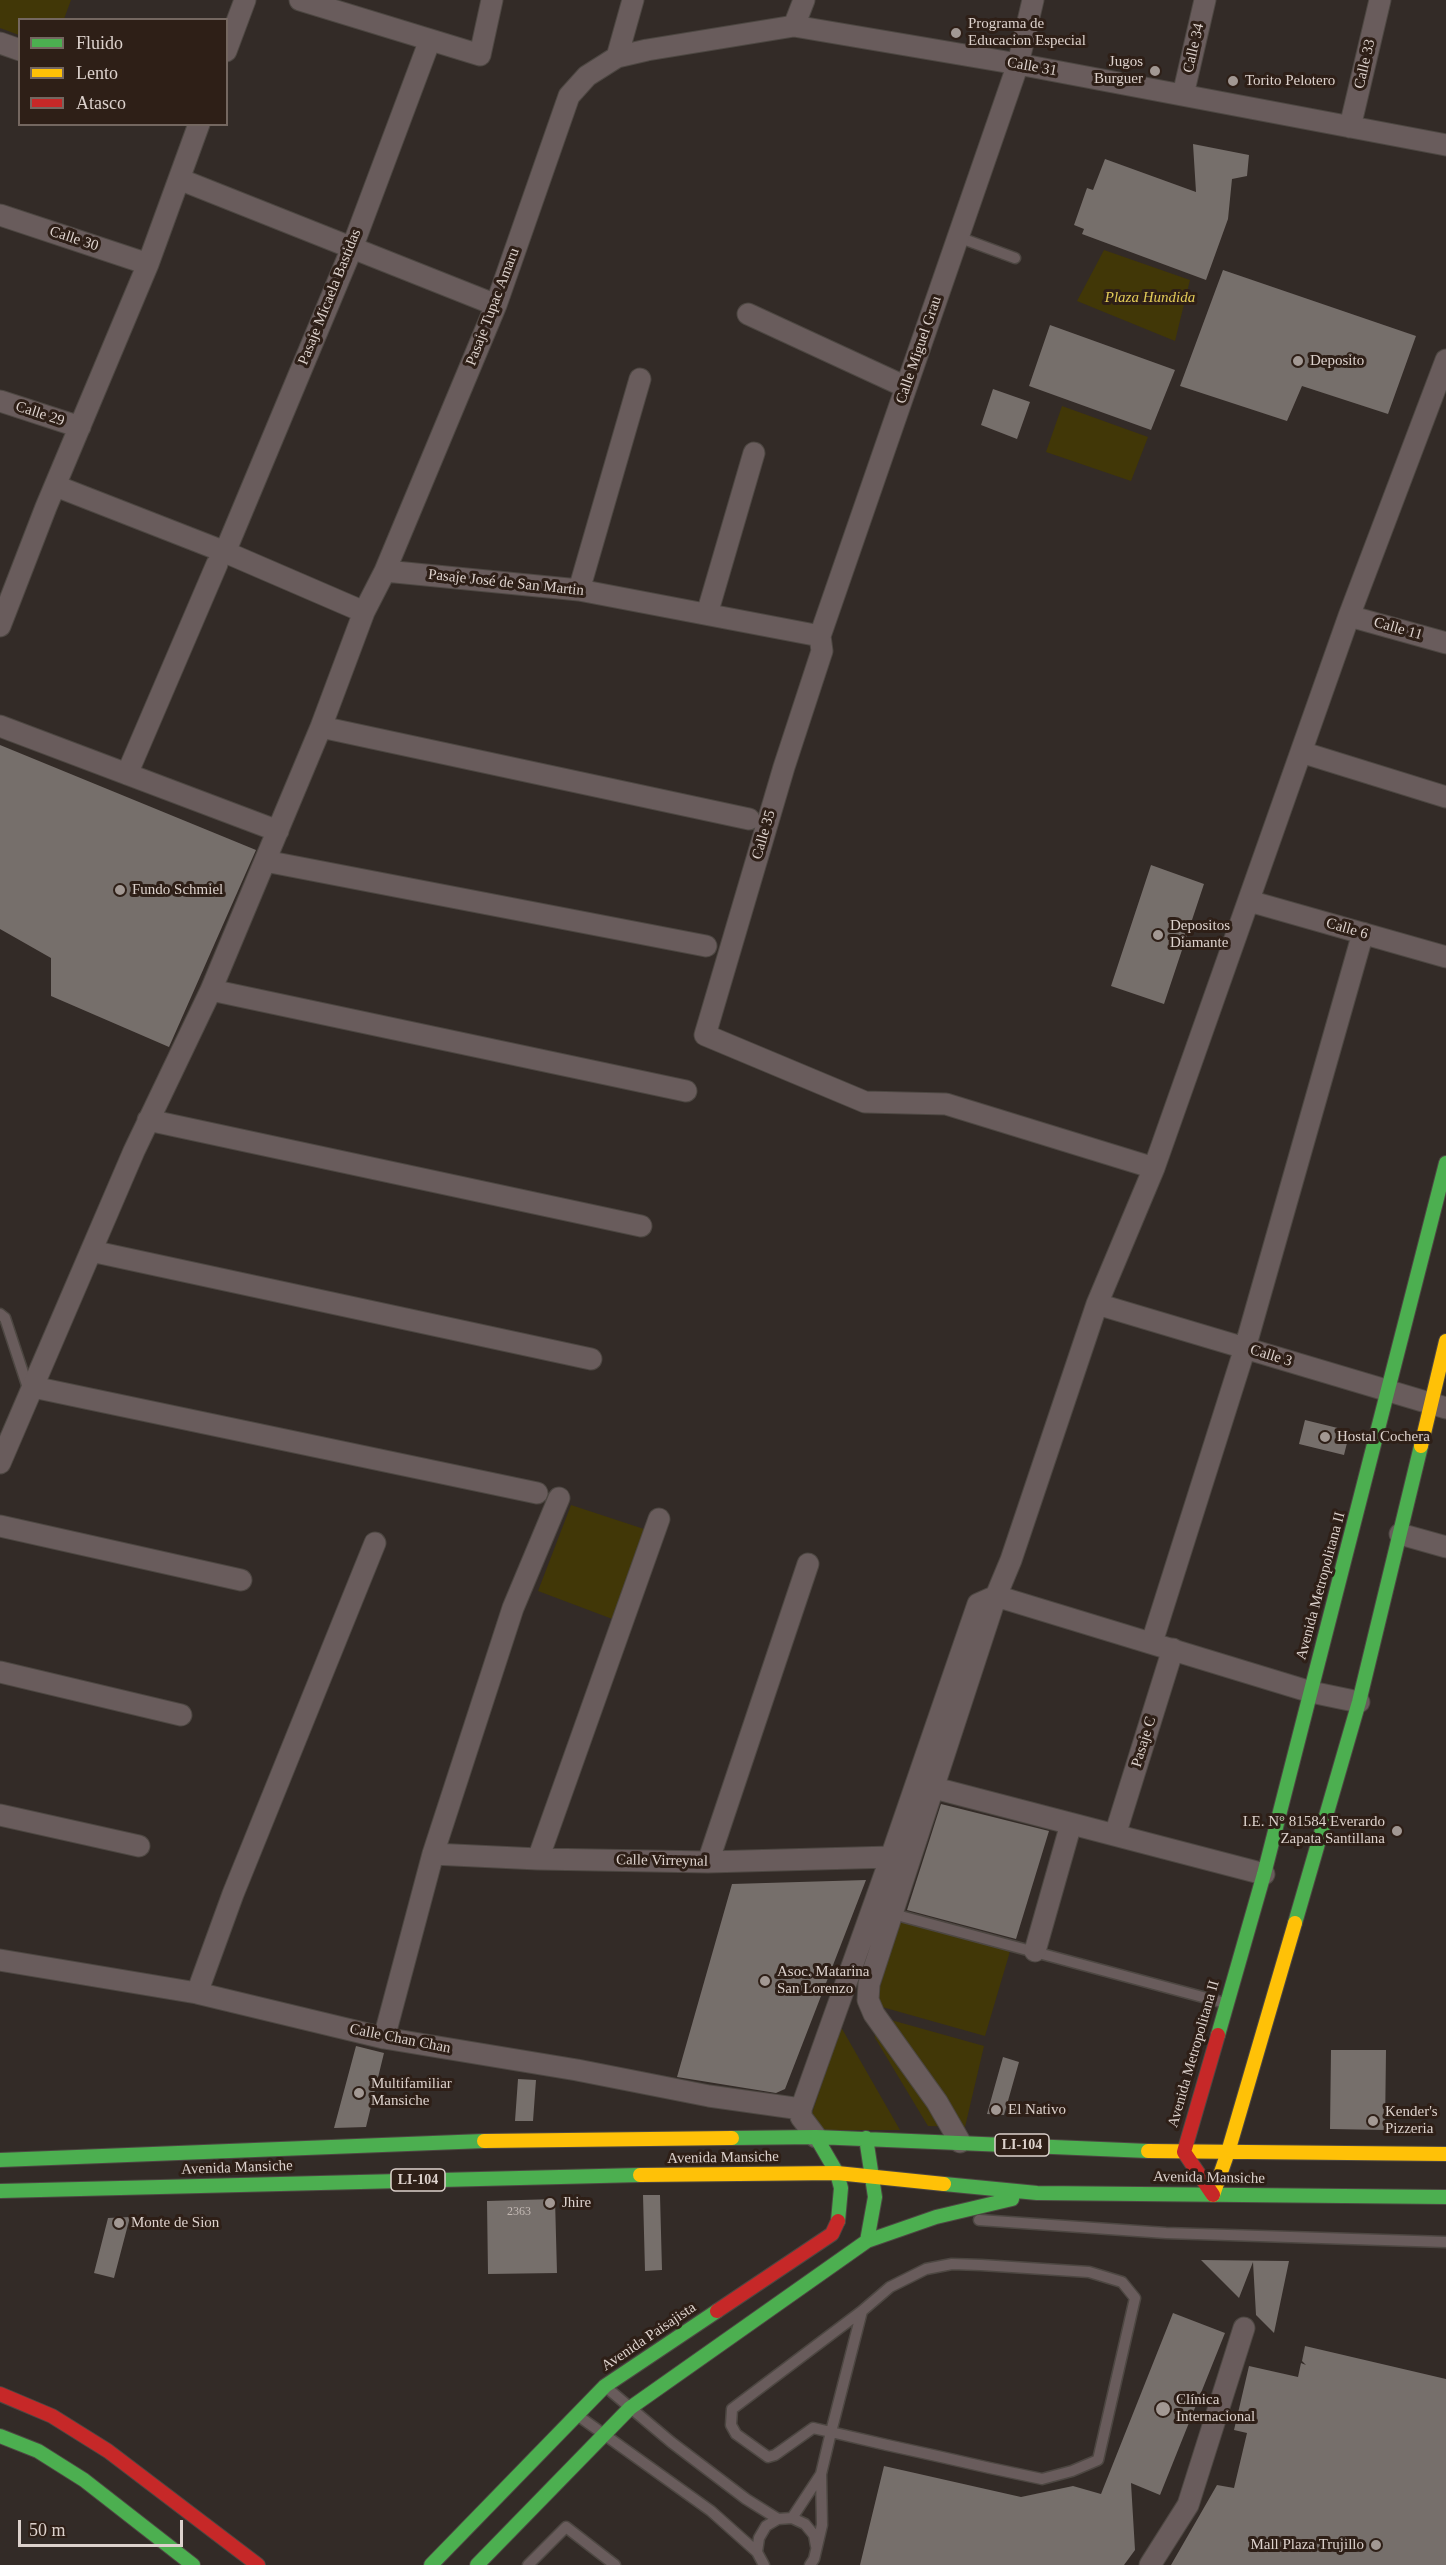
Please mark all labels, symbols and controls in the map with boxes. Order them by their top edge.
place label: Programa de Educacion Especial [968,15,1086,50]
legend [18,18,228,126]
street label: Calle 34 [1180,21,1208,75]
marker: Programa de Educacion Especial [949,26,963,40]
text: Fluido [76,33,123,53]
street label: Calle 33 [1351,37,1379,91]
place label: Jugos Burguer [1094,53,1143,88]
street label: Calle 31 [1006,54,1058,80]
text: Lento [76,63,118,83]
marker: Jugos Burguer [1148,64,1162,78]
place label: Torito Pelotero [1245,72,1335,90]
marker: Torito Pelotero [1226,74,1240,88]
text: Atasco [76,93,126,113]
street label: Calle 30 [47,223,101,255]
street label: Pasaje Micaela Bastidas [295,226,365,368]
street label: Pasaje Tupac Amaru [462,246,524,368]
park label: Plaza Hundida [1105,289,1195,307]
street label: Calle Miguel Grau [892,294,946,406]
place label: Deposito [1310,352,1364,370]
marker: Deposito [1291,354,1305,368]
street label: Calle 29 [13,398,67,430]
street label: Pasaje José de San Martin [427,566,585,600]
street label: Calle 11 [1372,613,1424,645]
street label: Calle 35 [748,808,780,862]
place label: Fundo Schmiel [132,881,223,899]
marker: Fundo Schmiel [113,883,127,897]
street label: Calle 6 [1324,914,1370,944]
place label: Depositos Diamante [1170,917,1230,952]
marker: Depositos Diamante [1151,928,1165,942]
street label: Calle 3 [1248,1341,1294,1371]
place label: Hostal Cochera [1337,1428,1430,1446]
marker: Hostal Cochera [1318,1430,1332,1444]
street label: Avenida Metropolitana II [1293,1510,1349,1662]
street label: Pasaje C [1128,1714,1160,1770]
place label: I.E. N° 81584 Everardo Zapata Santillana [1243,1813,1385,1848]
marker: I.E. N° 81584 Everardo Zapata Santillana [1390,1824,1404,1838]
street label: Calle Virreynal [616,1851,708,1871]
place label: Asoc. Matarina San Lorenzo [777,1963,869,1998]
marker: Asoc. Matarina San Lorenzo [758,1974,772,1988]
street label: Avenida Metropolitana II [1164,1978,1224,2130]
street label: Calle Chan Chan [348,2020,452,2058]
place label: Multifamiliar Mansiche [371,2075,452,2110]
marker: Multifamiliar Mansiche [352,2086,366,2100]
place label: El Nativo [1008,2101,1066,2119]
marker: El Nativo [989,2103,1003,2117]
place label: Kender's Pizzeria [1385,2103,1438,2138]
marker: Kender's Pizzeria [1366,2114,1380,2128]
road number: LI-104 [995,2134,1049,2156]
street label: Avenida Mansiche [667,2148,779,2168]
street label: Avenida Mansiche [181,2157,293,2179]
street label: Avenida Mansiche [1153,2168,1265,2188]
road number: LI-104 [391,2169,445,2191]
place label: Jhire [562,2194,591,2212]
marker: Jhire [543,2196,557,2210]
house number: 2363 [507,2205,531,2219]
place label: Monte de Sion [131,2214,219,2232]
marker: Monte de Sion [112,2216,126,2230]
street label: Avenida Paisajista [598,2299,700,2375]
place label: Clínica Internacional [1176,2391,1255,2426]
marker: Clínica Internacional [1154,2400,1172,2418]
scale bar [21,2508,186,2546]
text: 50 m [29,2520,66,2540]
place label: Mall Plaza Trujillo [1250,2536,1364,2554]
marker: Mall Plaza Trujillo [1369,2538,1383,2552]

